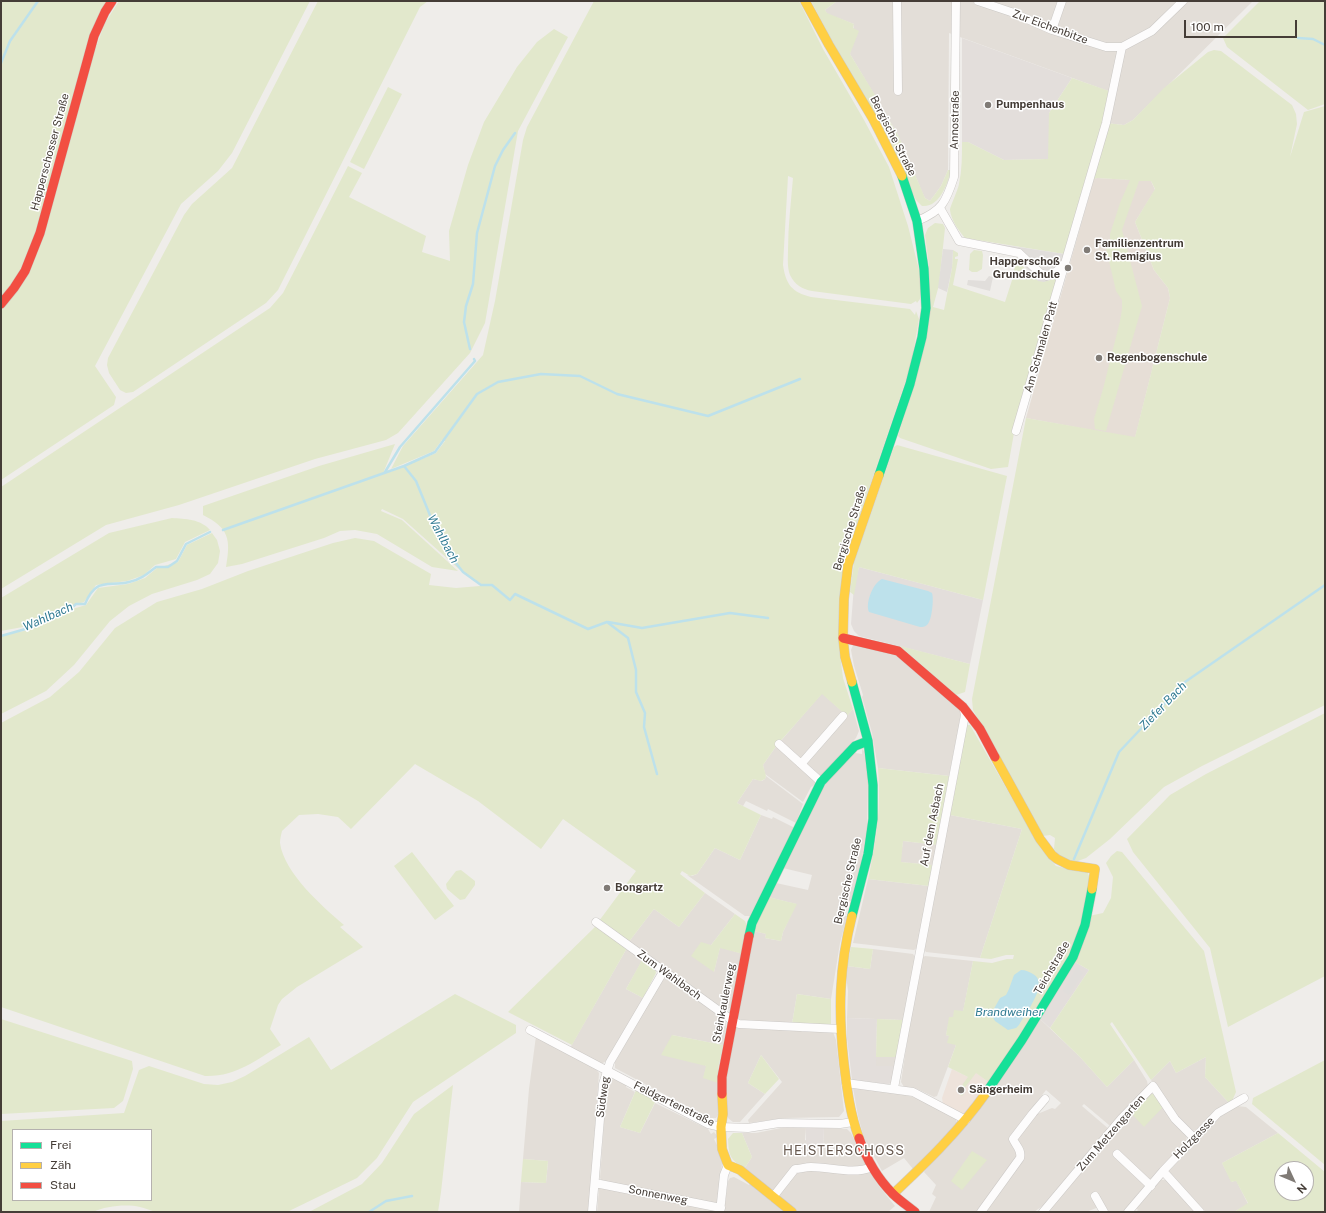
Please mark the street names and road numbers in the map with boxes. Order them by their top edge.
street label: Zur Eichenbitze [1010,7,1090,47]
street label: Annostraße [948,90,962,150]
street label: Happerschosser Straße [28,92,72,212]
street label: Bergische Straße [867,94,919,178]
street label: Am Schmalen Patt [1022,300,1060,394]
street label: Bergische Straße [831,484,869,572]
street label: Auf dem Asbach [917,782,947,868]
street label: Bergische Straße [832,836,864,926]
street label: Teichstraße [1031,939,1073,997]
street label: Zum Wahlbach [634,947,704,1003]
street label: Steinkaulerweg [710,962,738,1044]
street label: Südweg [594,1075,612,1119]
street label: Feldgartenstraße [631,1079,717,1129]
street label: Zum Metzengarten [1074,1092,1148,1174]
street label: Holzgasse [1171,1114,1217,1162]
street label: Sonnenweg [627,1183,689,1207]

